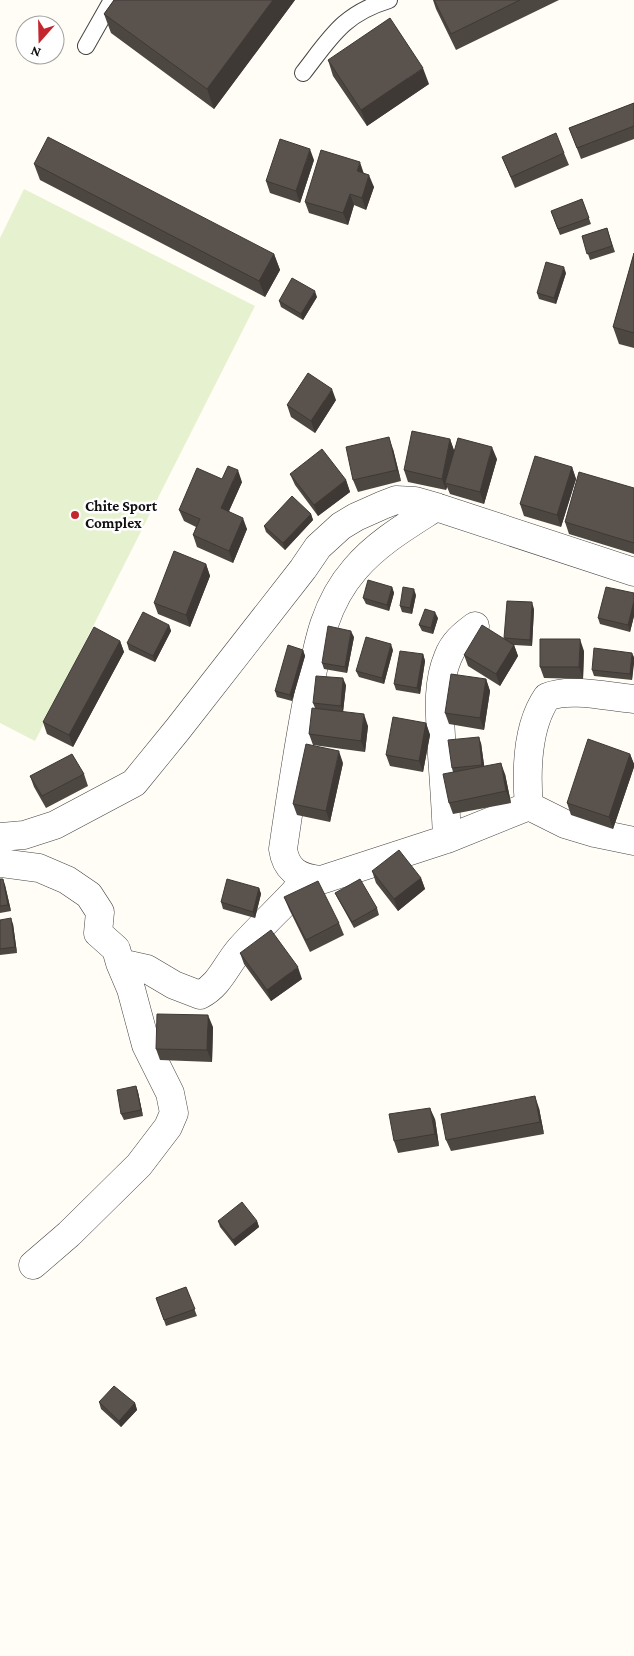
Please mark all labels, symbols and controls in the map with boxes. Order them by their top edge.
north arrow [15,15,65,65]
text: N [28,43,43,61]
place label: Chite Sport Complex [85,498,158,531]
marker: Chite Sport Complex [69,509,81,521]

